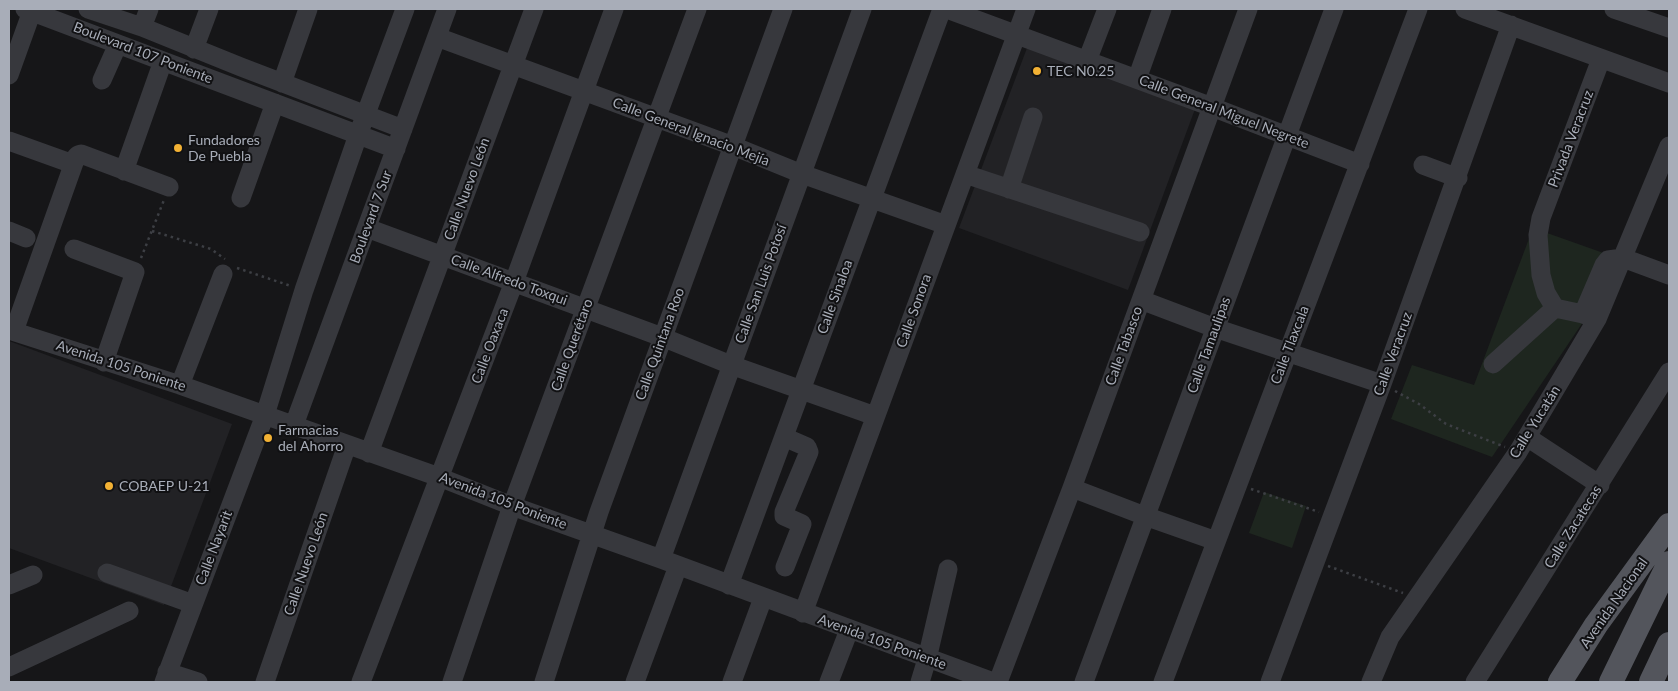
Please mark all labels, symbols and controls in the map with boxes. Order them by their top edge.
street label: Boulevard 107 Poniente [71,19,215,87]
place label: TEC N0.25 [1047,63,1114,79]
marker: TEC N0.25 [1031,65,1043,77]
street label: Calle General Miguel Negrete [1137,72,1311,152]
street label: Privada Veracruz [1545,88,1597,190]
street label: Calle General Ignacio Mejía [610,94,772,170]
place label: Fundadores De Puebla [188,132,260,164]
street label: Calle Nuevo León [441,135,493,243]
marker: Fundadores De Puebla [172,142,184,154]
street label: Boulevard 7 Sur [346,168,396,266]
street label: Calle San Luis Potosí [732,222,790,346]
street label: Calle Alfredo Toxqui [448,251,570,309]
street label: Calle Sinaloa [814,258,856,336]
street label: Calle Sonora [893,272,935,350]
street label: Calle Quintana Roo [632,285,688,403]
street label: Calle Tamaulipas [1184,295,1234,395]
street label: Calle Querétaro [548,297,596,393]
street label: Calle Tlaxcala [1267,303,1313,387]
street label: Calle Tabasco [1102,304,1146,388]
street label: Calle Oaxaca [468,306,512,386]
street label: Calle Veracruz [1370,310,1416,398]
street label: Avenida 105 Poniente [54,337,188,395]
street label: Calle Yucatán [1506,383,1564,461]
place label: Farmacias del Ahorro [278,422,343,454]
marker: Farmacias del Ahorro [262,432,274,444]
street label: Avenida 105 Poniente [437,469,569,533]
place label: COBAEP U-21 [119,478,210,494]
marker: COBAEP U-21 [103,480,115,492]
street label: Calle Zacatecas [1541,482,1605,572]
street label: Calle Nayarit [192,508,236,588]
street label: Calle Nuevo León [280,510,332,618]
street label: Avenida Nacional [1577,555,1651,651]
street label: Avenida 105 Poniente [815,611,949,673]

